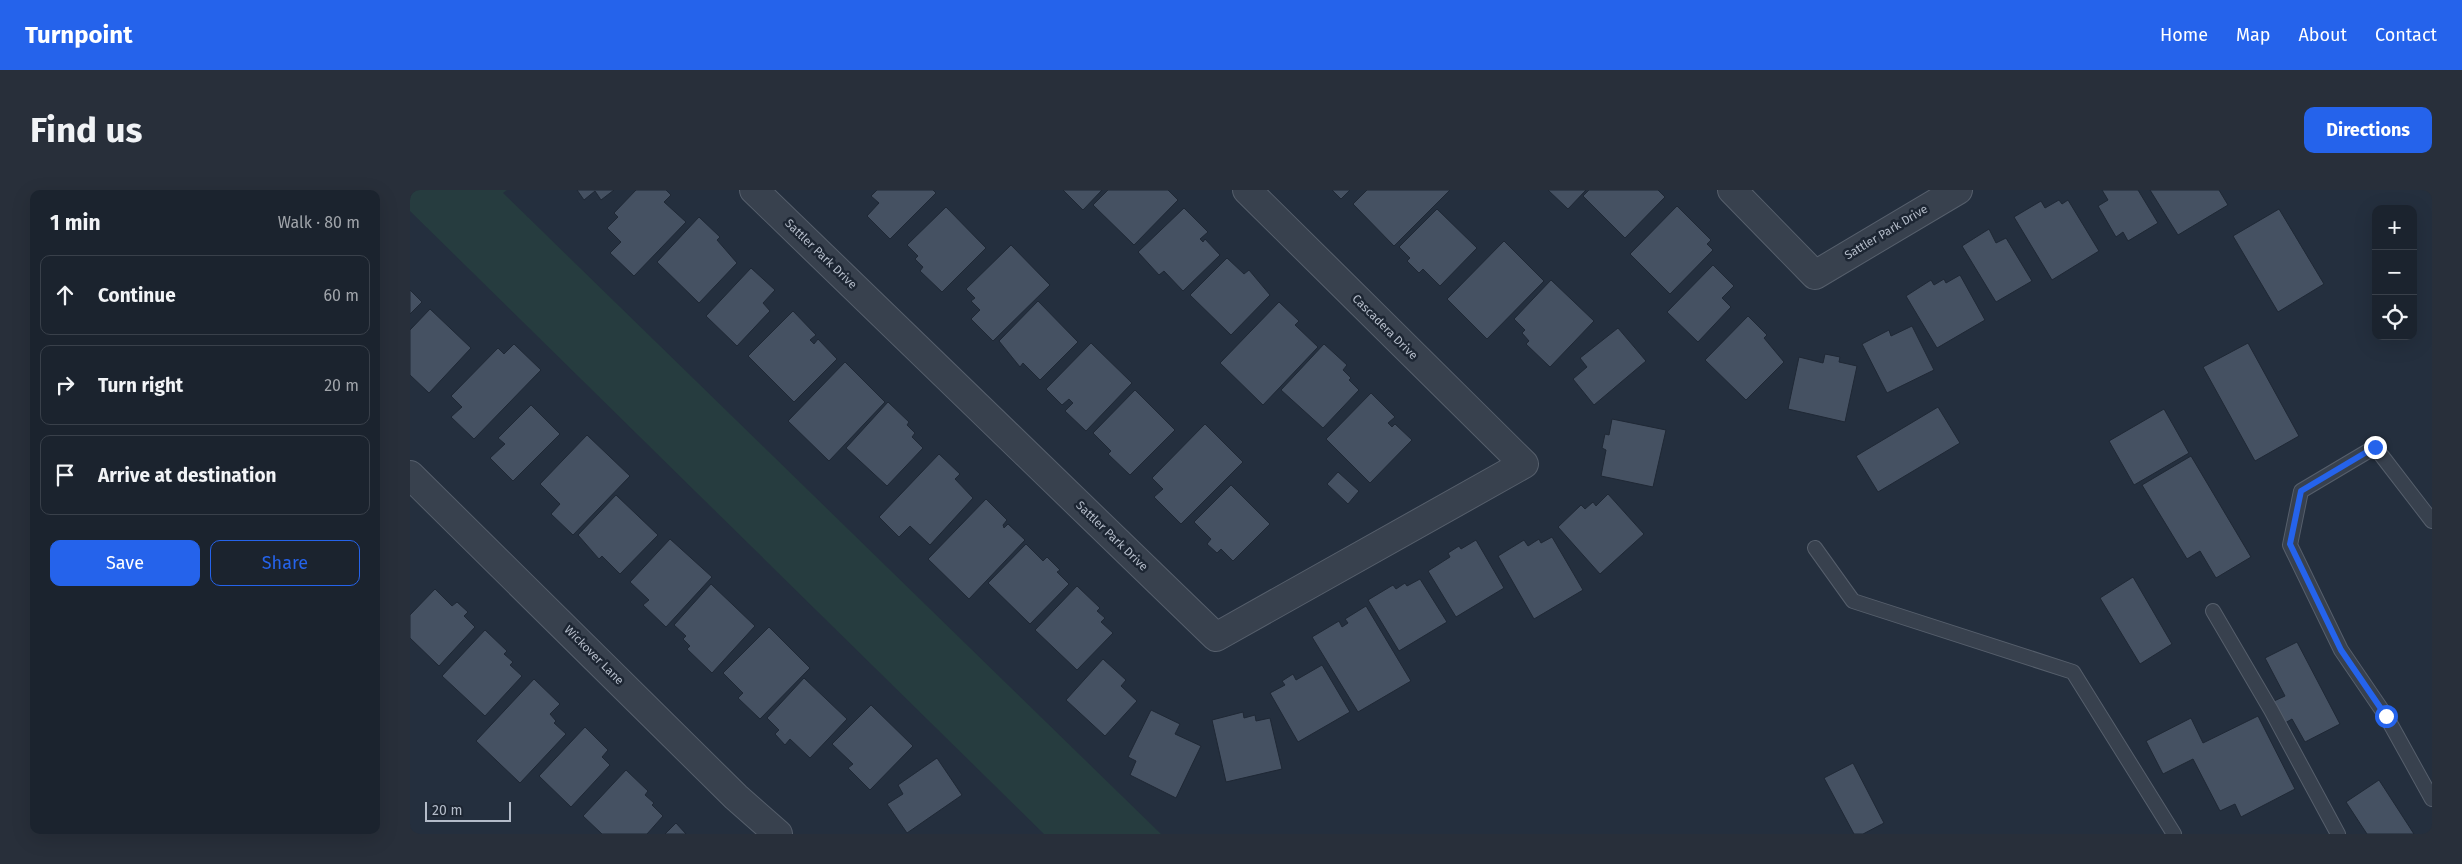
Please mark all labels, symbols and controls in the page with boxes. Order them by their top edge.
text: Turnpoint [25,21,132,49]
text: Home [2160,24,2208,46]
text: Map [2236,24,2270,46]
text: About [2298,24,2347,46]
text: Contact [2375,24,2437,46]
button: Directions [2304,107,2432,153]
text: Find us [30,109,142,151]
street label: Sattler Park Drive [1842,202,1930,262]
map controls [2372,205,2417,340]
button: + [2372,205,2417,250]
text: 1 min [50,210,101,236]
text: Walk · 80 m [278,213,360,232]
street label: Sattler Park Drive [782,216,860,292]
button: − [2372,250,2417,295]
icon: ahead [51,281,79,309]
text: Continue [98,284,176,307]
text: 60 m [324,286,359,305]
street label: Cascadera Drive [1349,291,1421,363]
button: locate [2372,295,2417,340]
icon: right [51,371,79,399]
text: Turn right [98,374,183,397]
text: 20 m [324,376,359,395]
route end [2364,436,2387,459]
icon: arrive [51,461,79,489]
text: Arrive at destination [98,464,277,487]
street label: Sattler Park Drive [1073,498,1151,574]
button: Save [50,540,200,586]
button: Share [210,540,360,586]
street label: Wickover Lane [561,622,627,688]
route start [2375,705,2398,728]
scale bar [425,799,511,822]
text: 20 m [432,802,462,819]

